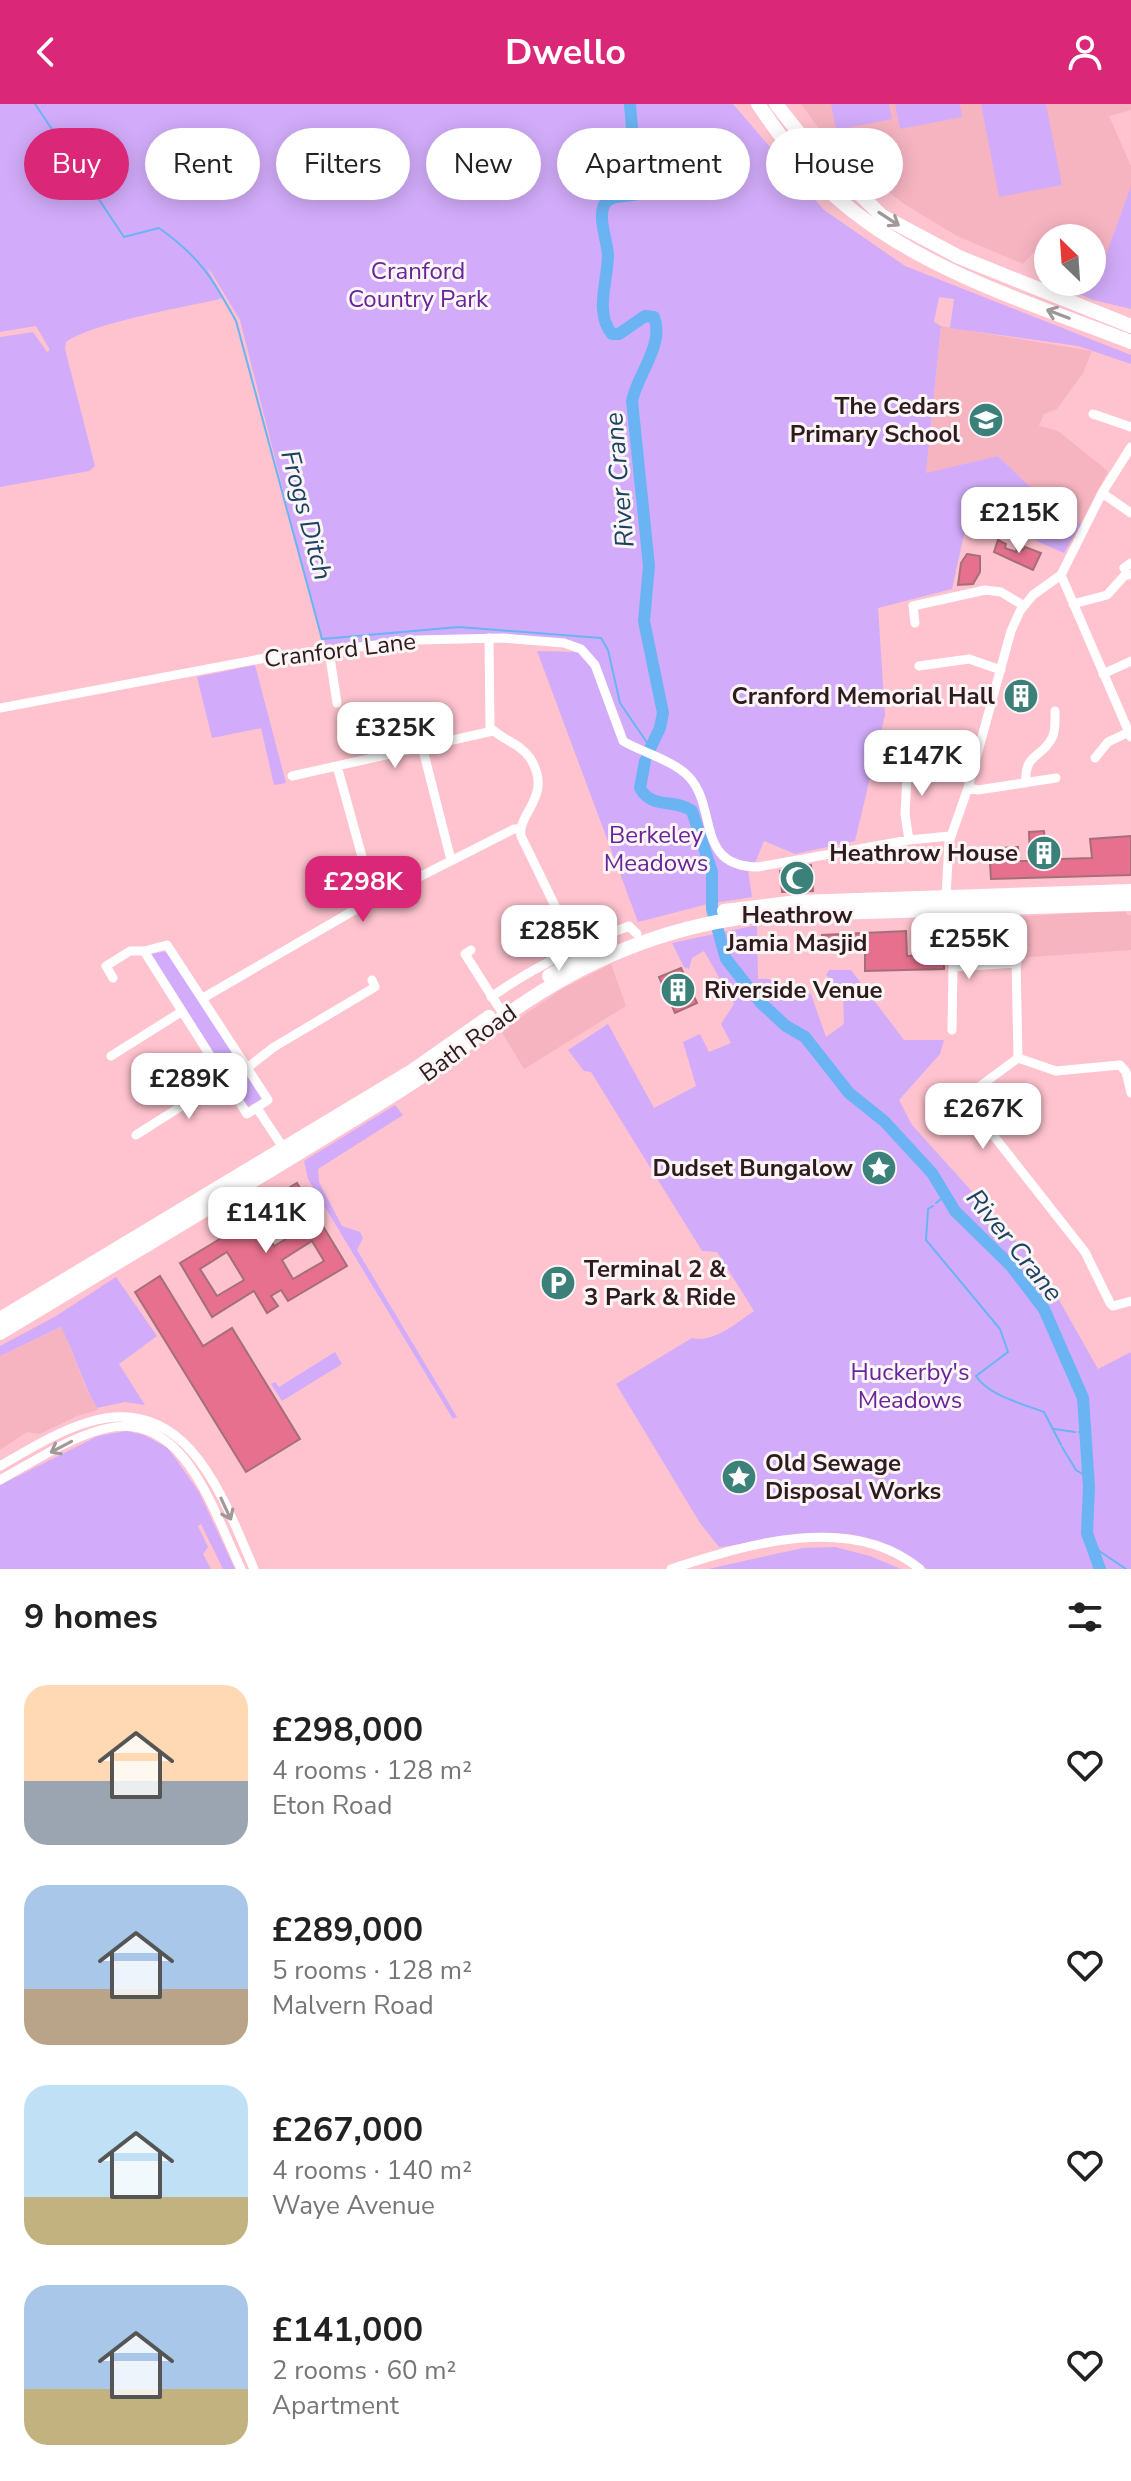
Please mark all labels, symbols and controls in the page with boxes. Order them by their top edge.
text: Dwello [505,28,626,77]
icon: back [24,30,68,74]
icon: person [1063,30,1107,74]
chip: Buy [24,128,129,200]
chip: Rent [145,128,260,200]
chip: Filters [276,128,410,200]
chip: New [426,128,541,200]
chip: Apartment [557,128,750,200]
chip: House [766,128,903,200]
one-way arrow [877,212,900,228]
north arrow [1034,224,1106,296]
map controls [1034,224,1106,296]
park label: Cranford Country Park [348,255,489,315]
one-way arrow [1046,306,1071,320]
place label: The Cedars Primary School [790,390,960,450]
school or university icon: The Cedars Primary School [967,401,1005,439]
water label: River Crane [596,411,643,549]
water label: Frogs Ditch [272,446,341,584]
pin: £215K [963,487,1075,555]
text: £215K [979,495,1059,530]
street label: Cranford Lane [262,625,418,675]
building icon: Cranford Memorial Hall [1002,677,1040,715]
place label: Cranford Memorial Hall [731,680,995,712]
pin: £325K [339,702,451,770]
text: £325K [355,710,435,745]
pin: £147K [866,730,978,798]
text: £147K [882,738,962,773]
park label: Berkeley Meadows [604,819,708,879]
building icon: Heathrow House [1025,834,1063,872]
place label: Heathrow House [829,837,1018,869]
pin: £298K [307,856,419,924]
mosque icon: Heathrow Jamia Masjid [778,859,816,897]
text: £298K [323,864,403,899]
place label: Heathrow Jamia Masjid [726,899,867,959]
pin: £285K [503,905,615,973]
text: £285K [519,913,599,948]
pin: £255K [913,913,1025,981]
text: £255K [929,921,1009,956]
building icon: Riverside Venue [659,971,697,1009]
place label: Riverside Venue [704,974,883,1006]
street label: Bath Road [413,997,523,1089]
pin: £289K [133,1053,245,1121]
text: £289K [149,1061,229,1096]
pin: £267K [927,1083,1039,1151]
text: £267K [943,1091,1023,1126]
place icon: Dudset Bungalow [860,1149,898,1187]
place label: Dudset Bungalow [652,1152,854,1184]
water label: River Crane [958,1182,1071,1309]
pin: £141K [210,1187,322,1255]
text: £141K [226,1195,306,1230]
place label: Terminal 2 & 3 Park & Ride [584,1253,736,1313]
parking icon: Terminal 2 & 3 Park & Ride [539,1264,577,1302]
park label: Huckerby's Meadows [851,1356,969,1416]
one-way arrow [50,1439,74,1455]
place label: Old Sewage Disposal Works [765,1447,941,1507]
place icon: Old Sewage Disposal Works [720,1458,758,1496]
one-way arrow [219,1497,234,1521]
text: 9 homes [24,1594,158,1640]
icon: filters [1063,1595,1107,1639]
text: £298,000 [272,1707,423,1753]
icon: home [88,1717,184,1813]
icon: heart [1063,1743,1107,1787]
text: 4 rooms · 128 m² [272,1753,472,1788]
text: Eton Road [272,1788,392,1823]
text: £289,000 [272,1907,423,1953]
icon: home [88,1917,184,2013]
icon: heart [1063,1943,1107,1987]
text: 5 rooms · 128 m² [272,1953,472,1988]
text: Malvern Road [272,1988,434,2023]
text: £267,000 [272,2107,423,2153]
icon: home [88,2117,184,2213]
icon: heart [1063,2143,1107,2187]
text: 4 rooms · 140 m² [272,2153,472,2188]
text: Waye Avenue [272,2188,435,2223]
text: £141,000 [272,2307,423,2353]
icon: home [88,2317,184,2413]
icon: heart [1063,2343,1107,2387]
text: 2 rooms · 60 m² [272,2353,456,2388]
text: Apartment [272,2388,399,2423]

